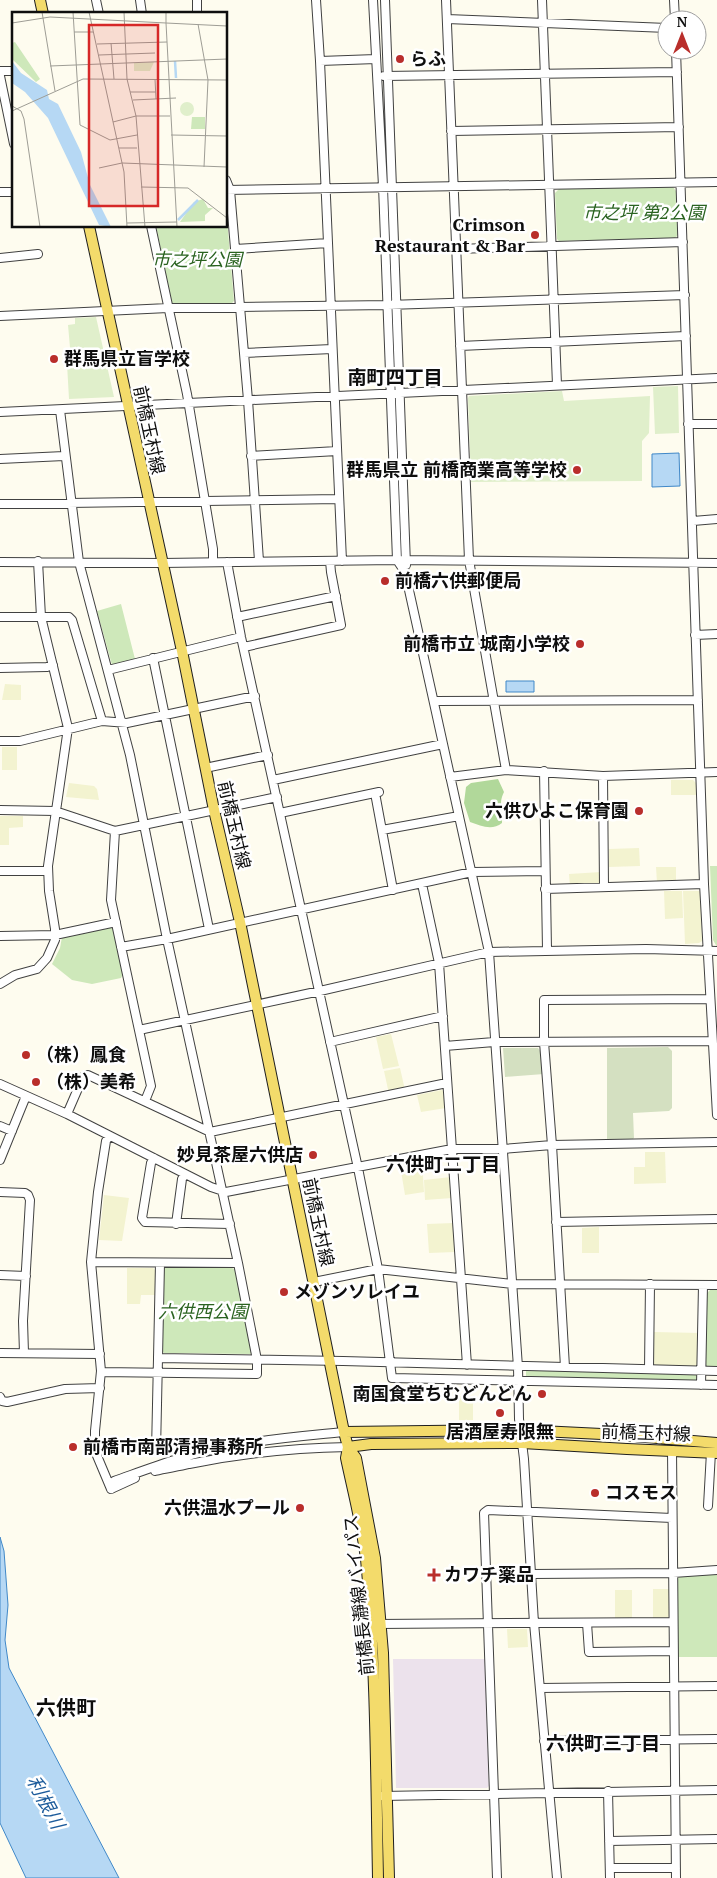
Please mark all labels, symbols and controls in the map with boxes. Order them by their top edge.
north arrow [657,10,707,60]
inset map [12,12,228,228]
text: N [677,12,688,31]
place label: らふ [410,46,446,70]
marker: らふ [394,53,406,65]
park label: 市之坪 第2公園 [583,200,708,224]
place label: Crimson Restaurant & Bar [375,212,525,257]
marker: Crimson Restaurant & Bar [529,229,541,241]
park label: 市之坪公園 [152,247,245,271]
place label: 群馬県立盲学校 [64,346,190,370]
marker: 群馬県立盲学校 [48,353,60,365]
district label: 南町四丁目 [347,364,443,389]
street label: 前橋玉村線 [129,383,171,476]
place label: 群馬県立 前橋商業高等学校 [346,457,567,481]
marker: 群馬県立 前橋商業高等学校 [571,464,583,476]
place label: 前橋六供郵便局 [395,568,521,592]
marker: 前橋六供郵便局 [379,575,391,587]
place label: 前橋市立 城南小学校 [403,631,570,655]
marker: 前橋市立 城南小学校 [574,638,586,650]
street label: 前橋玉村線 [213,778,257,871]
place label: 六供ひよこ保育園 [485,798,629,822]
marker: 六供ひよこ保育園 [633,805,645,817]
place label: （株）鳳食 [36,1042,126,1066]
marker: （株）鳳食 [20,1049,32,1061]
place label: （株）美希 [46,1069,136,1093]
marker: （株）美希 [30,1076,42,1088]
place label: 妙見茶屋六供店 [177,1142,303,1166]
marker: 妙見茶屋六供店 [307,1149,319,1161]
district label: 六供町二丁目 [386,1151,500,1176]
street label: 前橋玉村線 [298,1175,340,1268]
place label: メゾンソレイユ [294,1279,420,1303]
marker: メゾンソレイユ [278,1286,290,1298]
park label: 六供西公園 [158,1299,251,1323]
place label: 南国食堂ちむどんどん [353,1381,532,1405]
marker: 南国食堂ちむどんどん [536,1388,548,1400]
marker: 居酒屋寿限無 [494,1407,506,1419]
street label: 前橋玉村線 [601,1418,691,1446]
place label: 居酒屋寿限無 [446,1419,554,1443]
place label: 前橋市南部清掃事務所 [83,1434,263,1458]
marker: 前橋市南部清掃事務所 [67,1441,79,1453]
place label: コスモス [605,1480,677,1504]
marker: コスモス [589,1487,601,1499]
place label: 六供温水プール [164,1495,290,1519]
marker: 六供温水プール [294,1502,306,1514]
street label: 前橋長瀞線バイパス [338,1513,378,1677]
place label: カワチ薬品 [444,1562,534,1586]
marker: カワチ薬品 [428,1569,440,1581]
district label: 六供町 [36,1694,96,1721]
district label: 六供町三丁目 [546,1730,660,1755]
water label: 利根川 [22,1771,72,1835]

